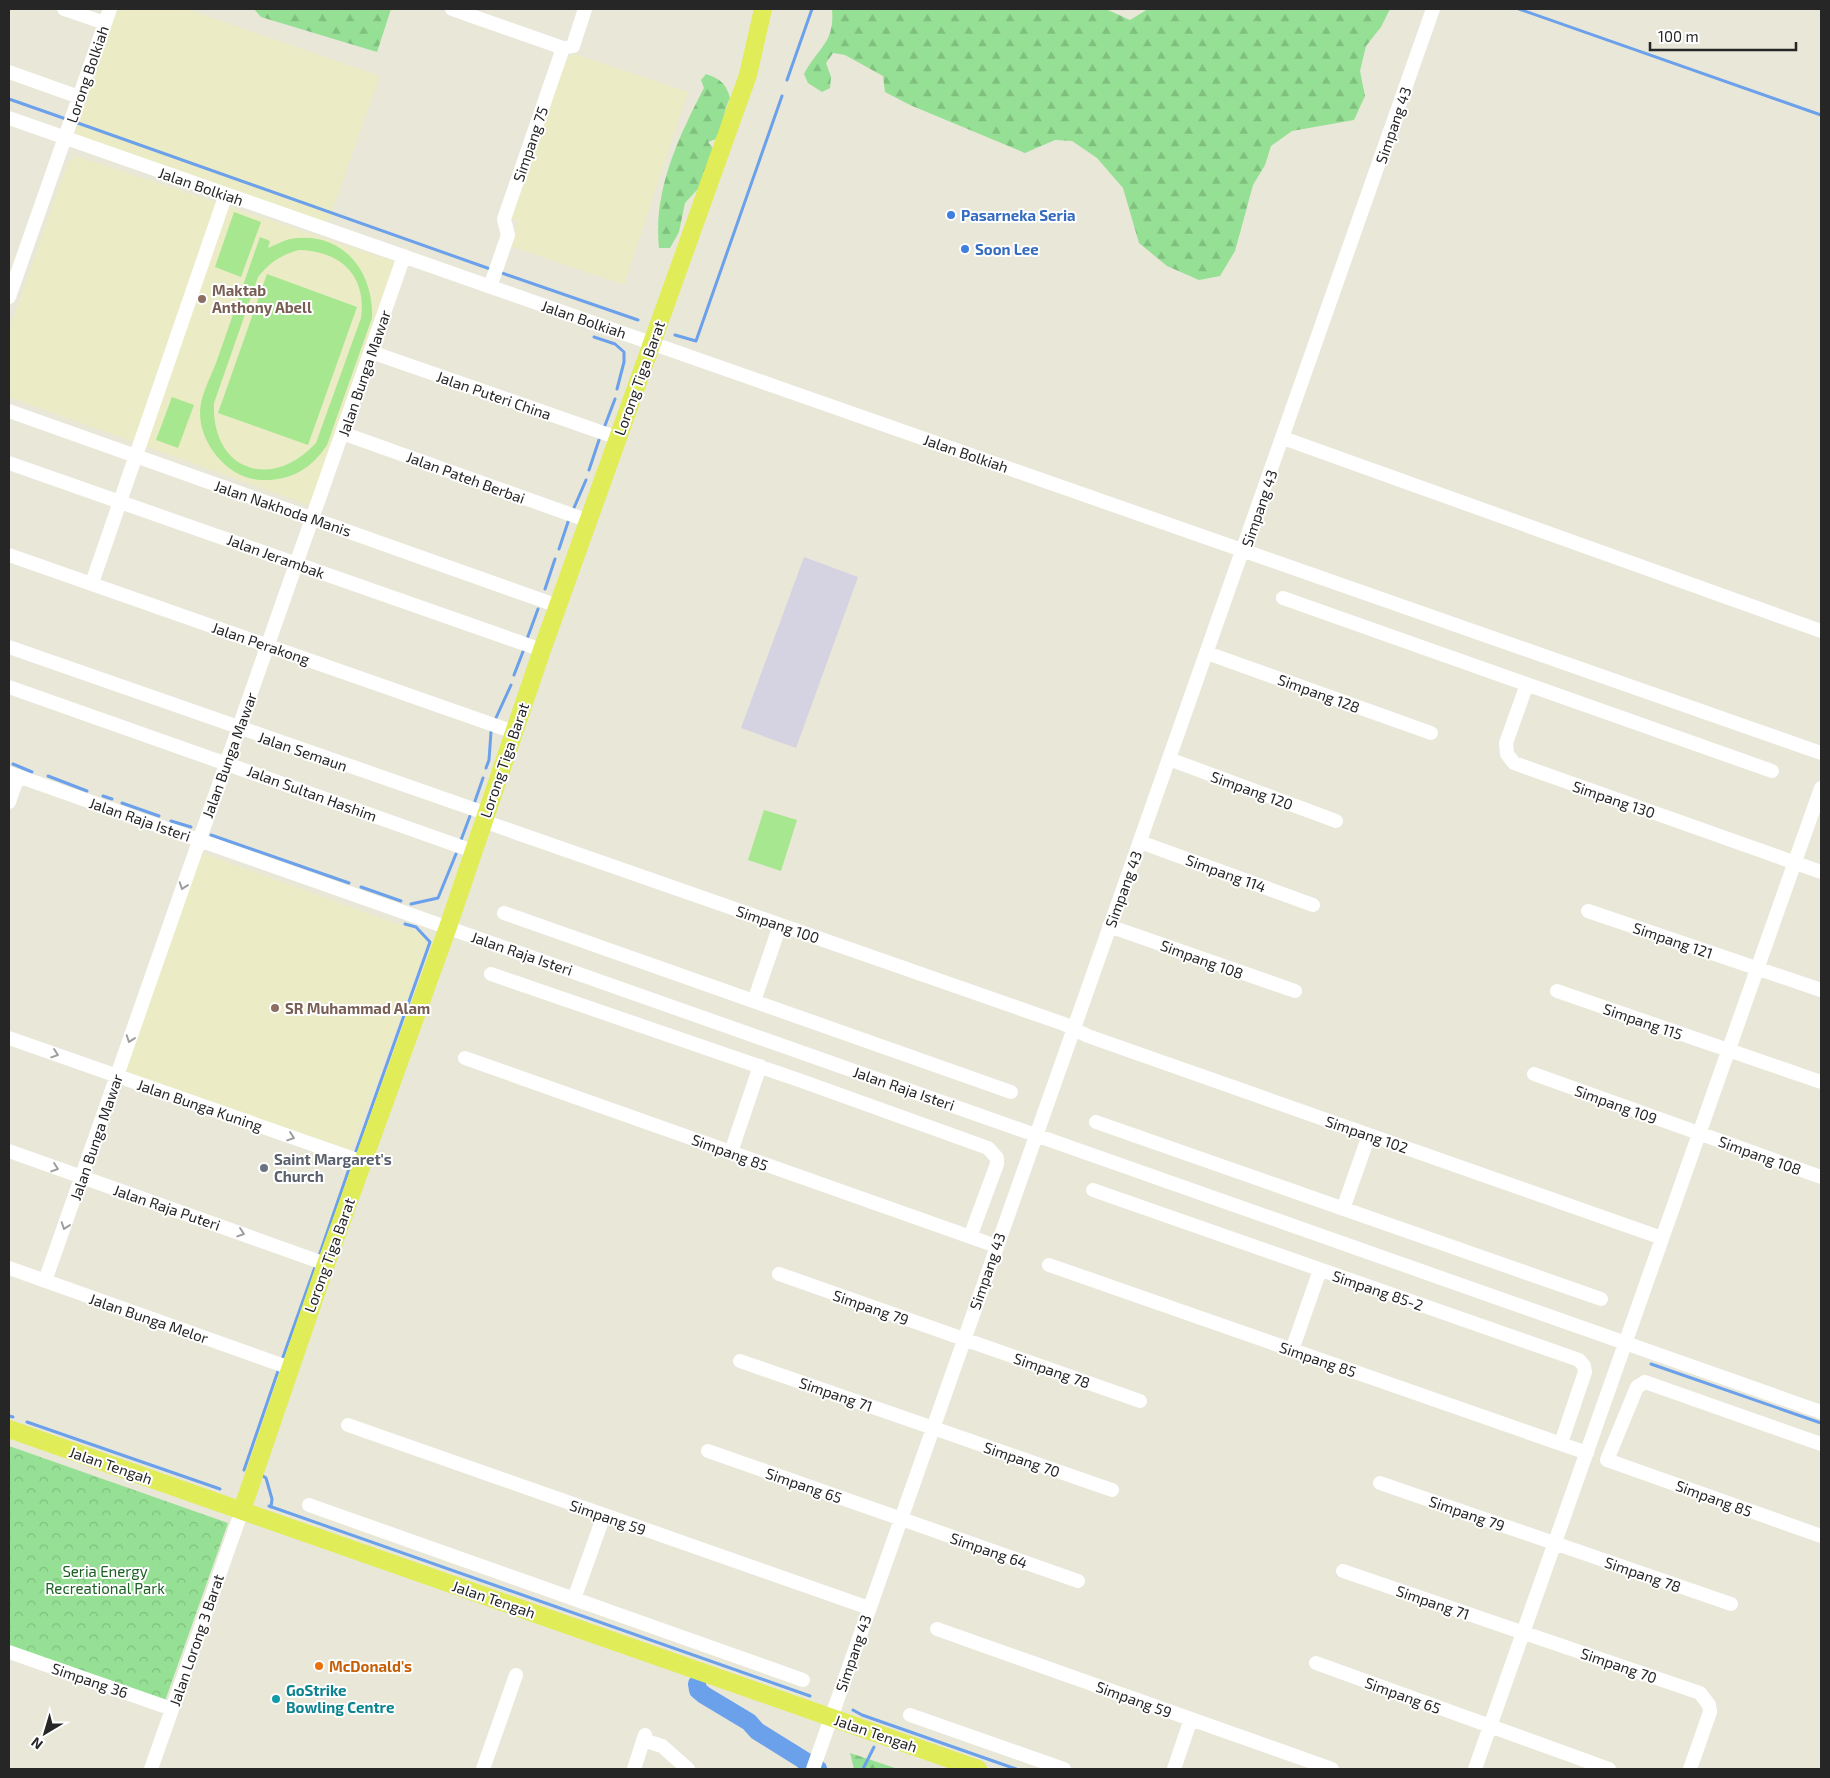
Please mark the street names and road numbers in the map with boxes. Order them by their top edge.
street label: Lorong Bolkiah [62,23,112,125]
street label: Simpang 43 [1371,84,1415,166]
street label: Simpang 75 [509,104,551,184]
street label: Jalan Bolkiah [156,163,246,209]
street label: Jalan Bolkiah [539,296,629,342]
street label: Jalan Bunga Mawar [334,307,394,439]
street label: Lorong Tiga Barat [610,318,668,438]
street label: Jalan Puteri China [434,367,554,423]
street label: Jalan Bolkiah [921,430,1011,476]
street label: Jalan Pateh Berbai [404,447,528,507]
street label: Simpang 43 [1237,467,1281,549]
street label: Jalan Nakhoda Manis [212,476,354,540]
street label: Jalan Jerambak [225,530,328,582]
street label: Jalan Perakong [210,618,313,668]
street label: Simpang 128 [1275,670,1363,716]
street label: Jalan Bunga Mawar [198,690,260,820]
street label: Lorong Tiga Barat [476,700,532,820]
street label: Jalan Semaun [256,727,350,775]
street label: Jalan Sultan Hashim [245,761,379,825]
street label: Simpang 120 [1208,767,1296,813]
street label: Simpang 130 [1570,776,1658,822]
street label: Jalan Raja Isteri [87,793,193,846]
street label: Simpang 43 [1101,848,1145,930]
street label: Simpang 114 [1184,850,1268,896]
street label: Simpang 100 [734,901,822,947]
street label: Simpang 121 [1631,918,1715,962]
street label: Jalan Raja Isteri [469,927,575,980]
street label: Simpang 108 [1158,936,1246,982]
street label: Simpang 115 [1601,999,1685,1043]
street label: Jalan Raja Isteri [851,1062,957,1115]
street label: Jalan Bunga Mawar [66,1071,126,1203]
street label: Jalan Bunga Kuning [135,1075,266,1135]
street label: Simpang 109 [1572,1081,1660,1127]
street label: Simpang 102 [1323,1111,1411,1157]
street label: Simpang 85 [689,1130,771,1174]
street label: Simpang 108 [1716,1132,1804,1178]
street label: Jalan Raja Puteri [111,1180,223,1235]
street label: Lorong Tiga Barat [300,1195,358,1315]
street label: Simpang 43 [965,1230,1009,1312]
street label: Simpang 85-2 [1330,1266,1426,1314]
street label: Simpang 79 [831,1286,911,1328]
street label: Jalan Bunga Melor [87,1289,211,1347]
street label: Simpang 85 [1277,1338,1359,1380]
street label: Simpang 78 [1012,1349,1092,1391]
street label: Simpang 71 [797,1373,875,1415]
street label: Simpang 70 [982,1438,1062,1480]
street label: Jalan Tengah [67,1442,155,1488]
street label: Simpang 65 [764,1464,844,1506]
street label: Simpang 85 [1673,1476,1755,1520]
street label: Simpang 79 [1427,1492,1507,1534]
street label: Simpang 59 [568,1496,648,1538]
street label: Simpang 64 [948,1528,1030,1572]
street label: Simpang 78 [1603,1553,1683,1595]
street label: Jalan Lorong 3 Barat [165,1571,227,1708]
street label: Jalan Tengah [450,1576,538,1622]
street label: Simpang 71 [1394,1581,1472,1623]
street label: Simpang 43 [831,1612,875,1694]
street label: Simpang 70 [1579,1644,1659,1686]
street label: Simpang 36 [49,1659,131,1701]
street label: Simpang 65 [1363,1673,1443,1717]
street label: Simpang 59 [1094,1677,1174,1721]
street label: Jalan Tengah [832,1710,920,1756]

